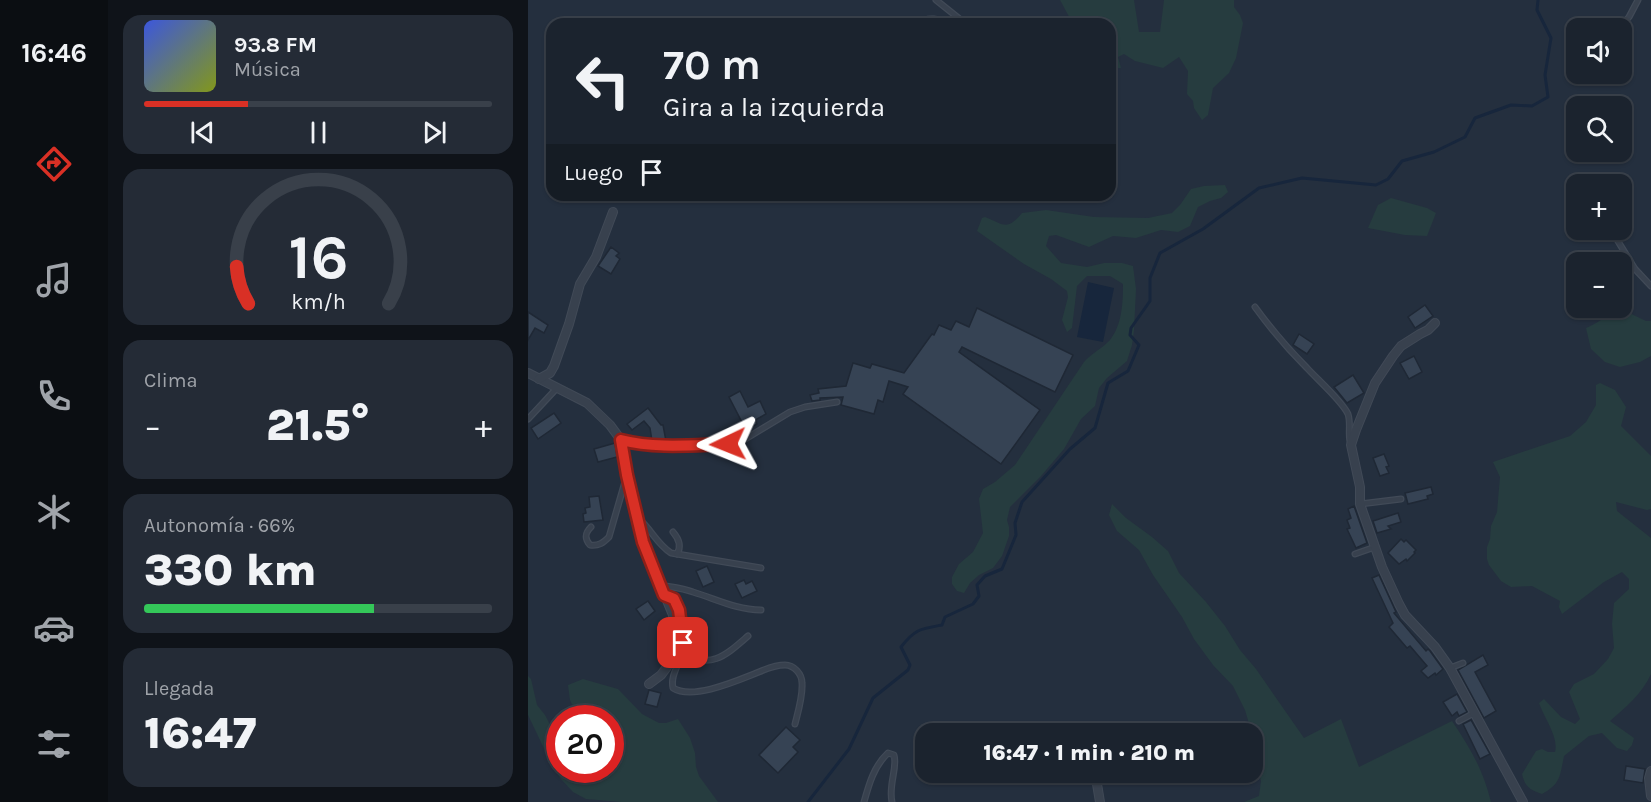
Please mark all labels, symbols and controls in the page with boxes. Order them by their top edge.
map controls [1566,18,1632,318]
button: sound [1566,18,1632,84]
text: 93.8 FM [234,32,317,58]
text: 16:46 [21,37,87,69]
text: 70 m [663,40,761,90]
icon: left [564,42,642,120]
text: Música [234,58,301,81]
text: Gira a la izquierda [663,91,885,123]
button: search [1566,96,1632,162]
icon: previous [186,116,219,149]
icon: pause [302,116,335,149]
icon: next [418,116,451,149]
icon: directions [33,143,75,185]
icon: arrive [635,156,668,189]
text: Luego [564,160,623,186]
button: + [1566,174,1632,240]
text: 16 [288,221,348,294]
button: − [1566,252,1632,318]
icon: music [33,259,75,301]
text: km/h [291,289,345,314]
text: Clima [144,369,198,392]
icon: phone [33,375,75,417]
text: 21.5° [266,399,370,451]
text: − [144,407,161,445]
text: + [475,407,492,445]
position arrow [696,412,760,476]
icon: climate [33,491,75,533]
text: Autonomía · 66% [144,514,295,537]
text: 330 km [144,544,317,596]
icon: car [33,607,75,649]
pin [657,617,708,668]
icon: arrive [666,626,699,659]
text: Llegada [144,677,214,700]
speed limit sign: 20 [546,705,624,783]
text: 16:47 [144,707,256,759]
icon: filters [33,723,75,765]
text: 16:47 · 1 min · 210 m [983,740,1195,766]

